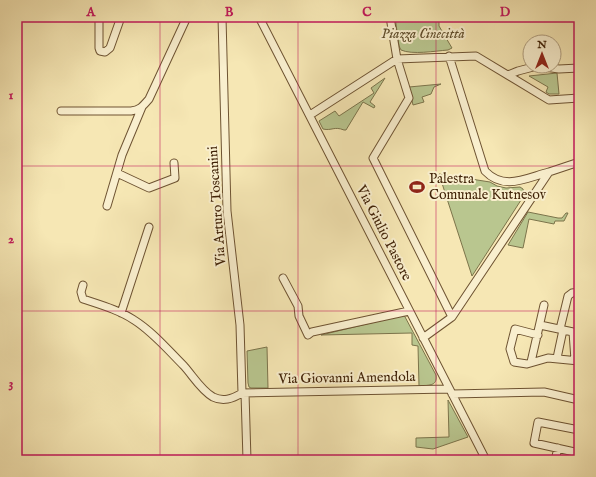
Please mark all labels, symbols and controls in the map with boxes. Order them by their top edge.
text: A [86,4,97,21]
text: B [225,4,234,21]
text: C [362,4,372,21]
text: D [500,4,511,21]
park label: Piazza Cinecittà [381,25,465,43]
north arrow [522,34,562,74]
text: N [536,38,547,52]
text: 1 [9,87,14,104]
street label: Via Arturo Toscanini [204,145,230,268]
place label: Palestra Comunale Kutnesov [429,170,547,204]
sports icon: Palestra Comunale Kutnesov [408,178,426,196]
street label: Via Giulio Pastore [352,181,416,284]
text: 2 [8,231,14,248]
street label: Via Giovanni Amendola [277,368,417,388]
text: 3 [9,375,14,392]

